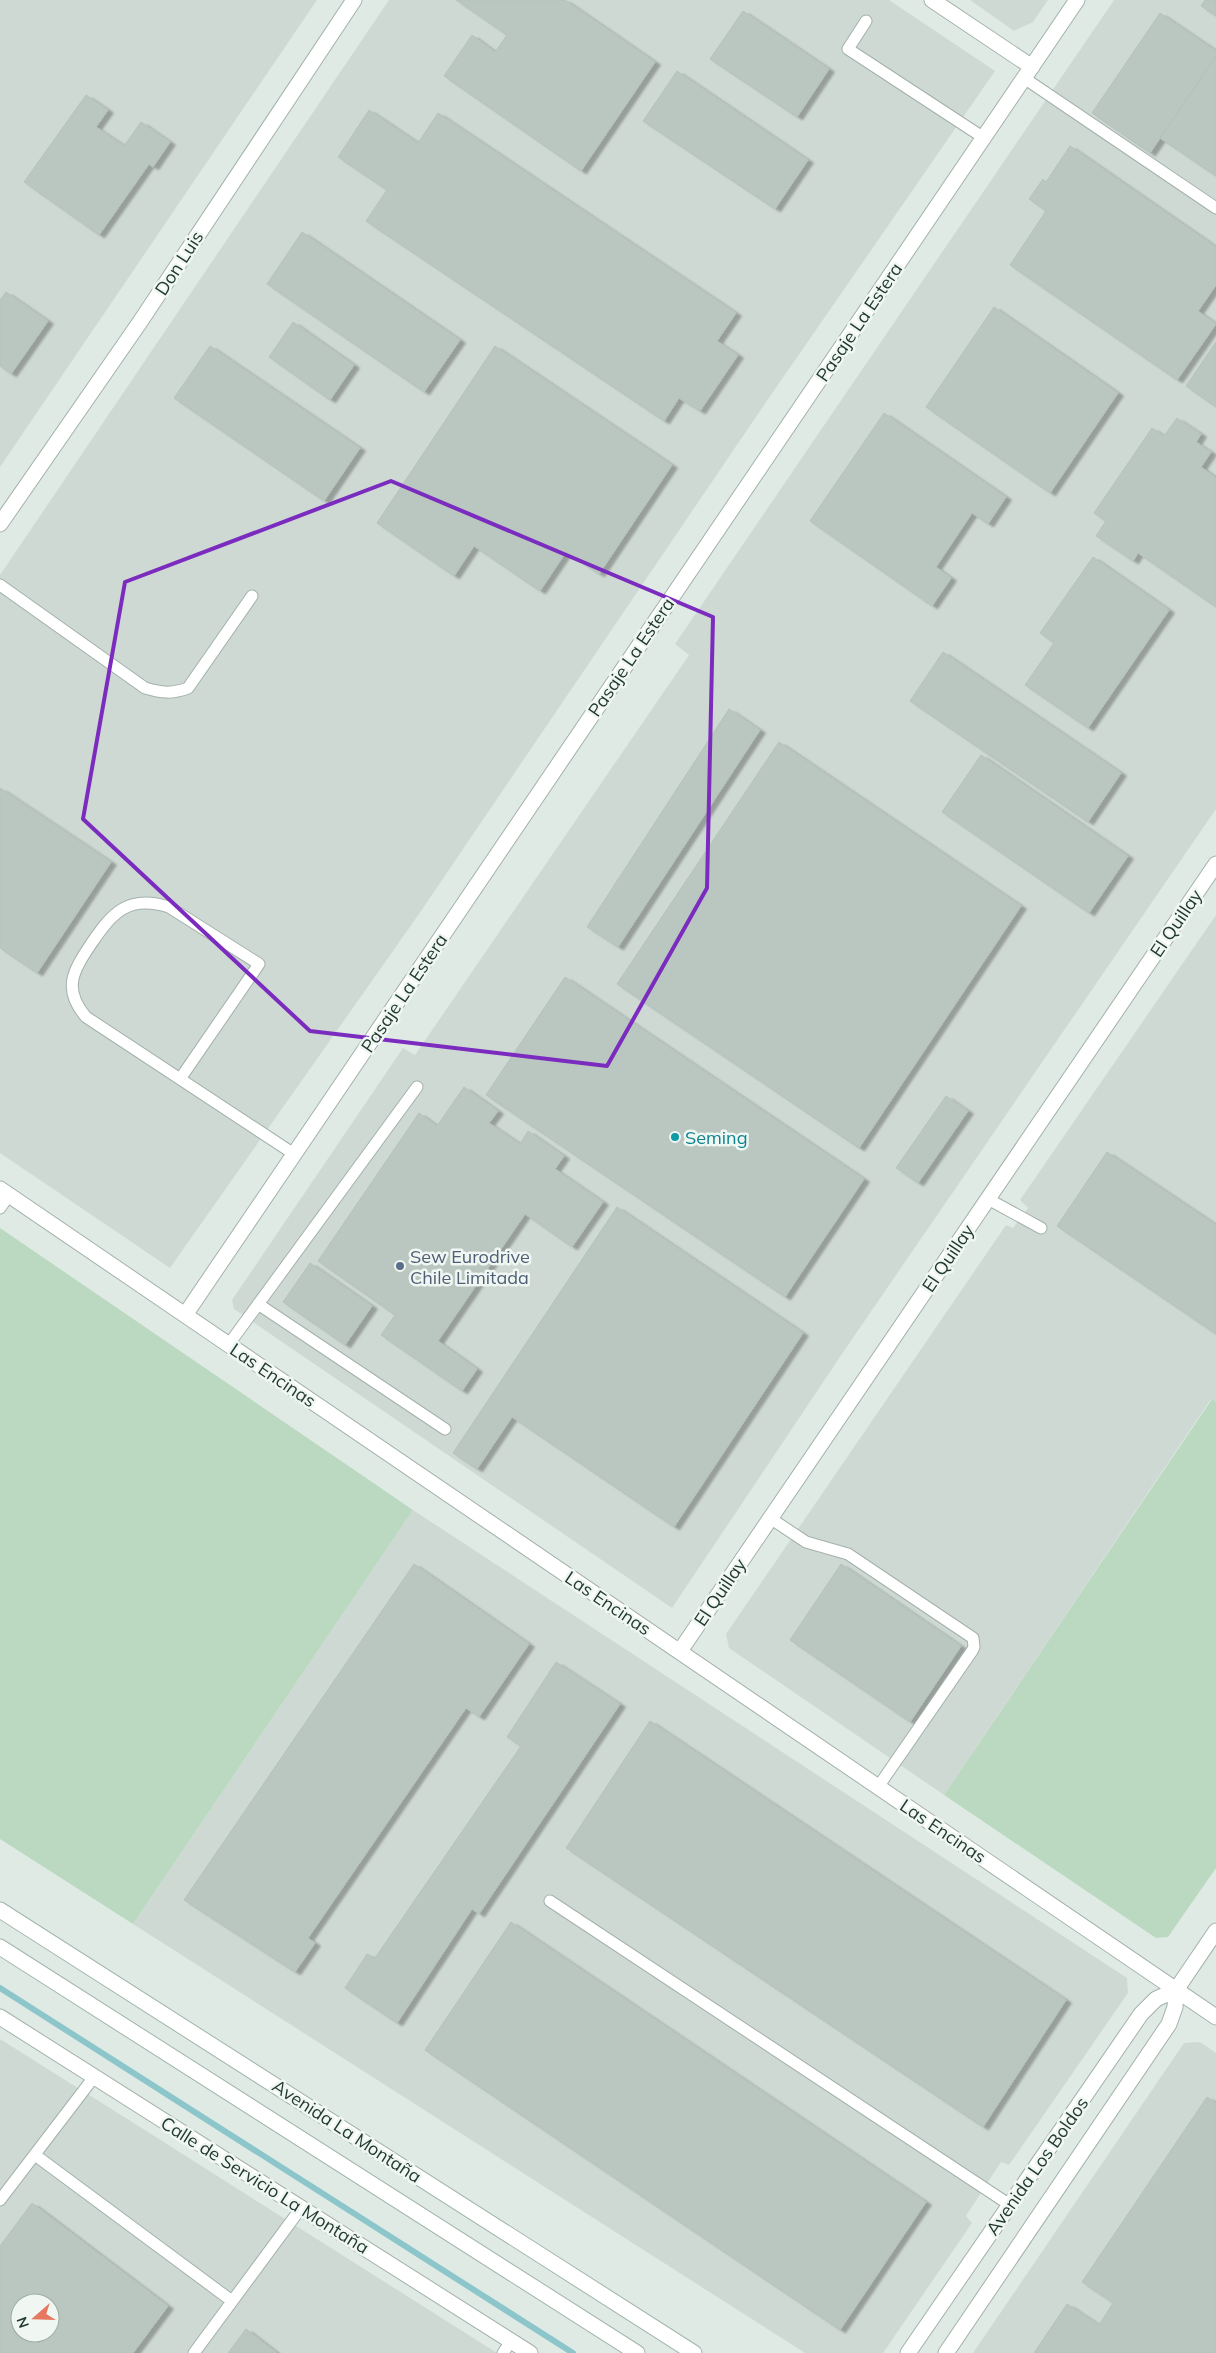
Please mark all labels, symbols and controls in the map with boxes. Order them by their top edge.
street label: Don Luis [150,226,208,300]
street label: Pasaje La Estera [811,258,907,386]
street label: Pasaje La Estera [583,593,679,721]
street label: El Quillay [1145,884,1207,961]
street label: Pasaje La Estera [356,929,452,1057]
place label: Seming [685,1126,748,1149]
marker: Seming [669,1131,681,1143]
street label: El Quillay [917,1219,979,1296]
place label: Sew Eurodrive Chile Limitada [410,1245,530,1289]
marker: Sew Eurodrive Chile Limitada [394,1260,406,1272]
street label: Las Encinas [226,1338,320,1412]
street label: El Quillay [689,1553,751,1630]
street label: Las Encinas [561,1566,655,1640]
street label: Las Encinas [896,1794,990,1868]
street label: Avenida La Montaña [268,2074,426,2188]
street label: Avenida Los Boldos [981,2092,1093,2240]
street label: Calle de Servicio La Montaña [157,2111,373,2259]
north arrow [10,2293,60,2343]
text: N [13,2314,33,2330]

